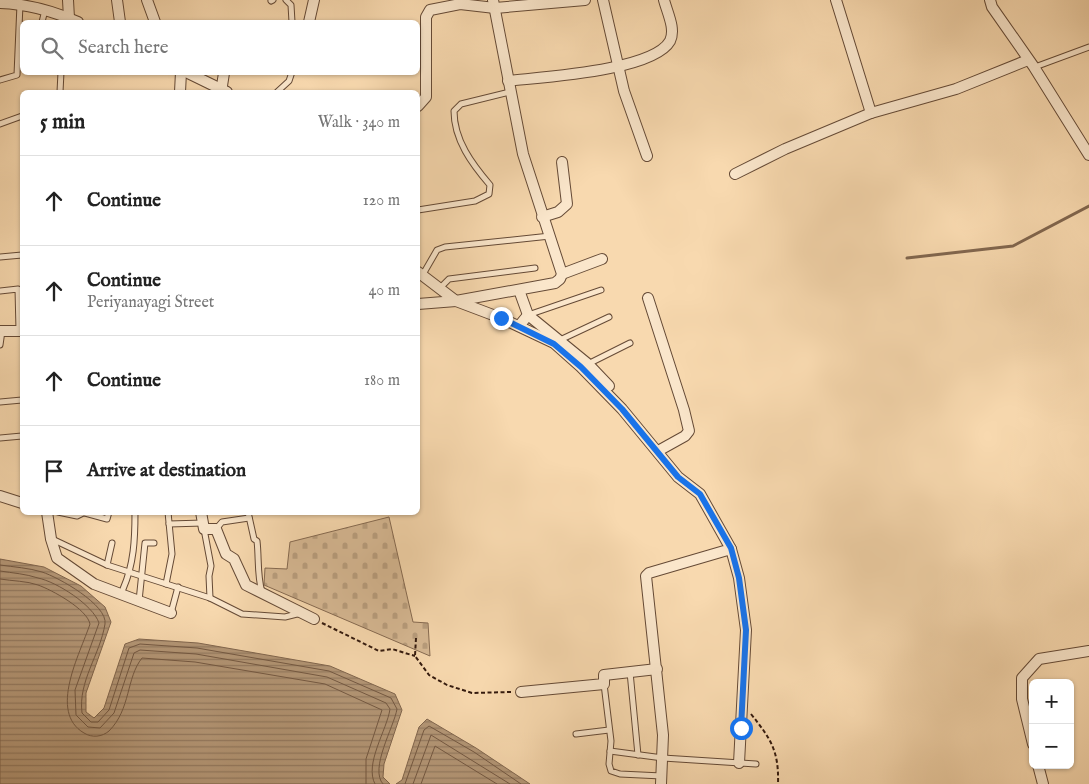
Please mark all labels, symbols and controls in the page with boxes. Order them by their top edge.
search box [20,20,420,75]
icon: search [38,34,66,62]
text: Search here [78,36,169,60]
text: 5 min [40,109,85,136]
text: Walk · 340 m [318,113,400,133]
icon: ahead [40,187,68,215]
text: Continue [87,189,161,213]
text: 120 m [363,191,400,211]
text: Continue [87,269,161,293]
icon: ahead [40,277,68,305]
text: 40 m [368,281,400,301]
text: Periyanayagi Street [87,293,214,313]
route end [490,307,513,330]
icon: ahead [40,367,68,395]
text: Continue [87,369,161,393]
text: 180 m [364,371,400,391]
icon: arrive [40,457,68,485]
text: Arrive at destination [87,459,246,483]
map controls [1029,679,1074,769]
button: + [1029,679,1074,724]
route start [730,717,753,740]
button: − [1029,724,1074,769]

